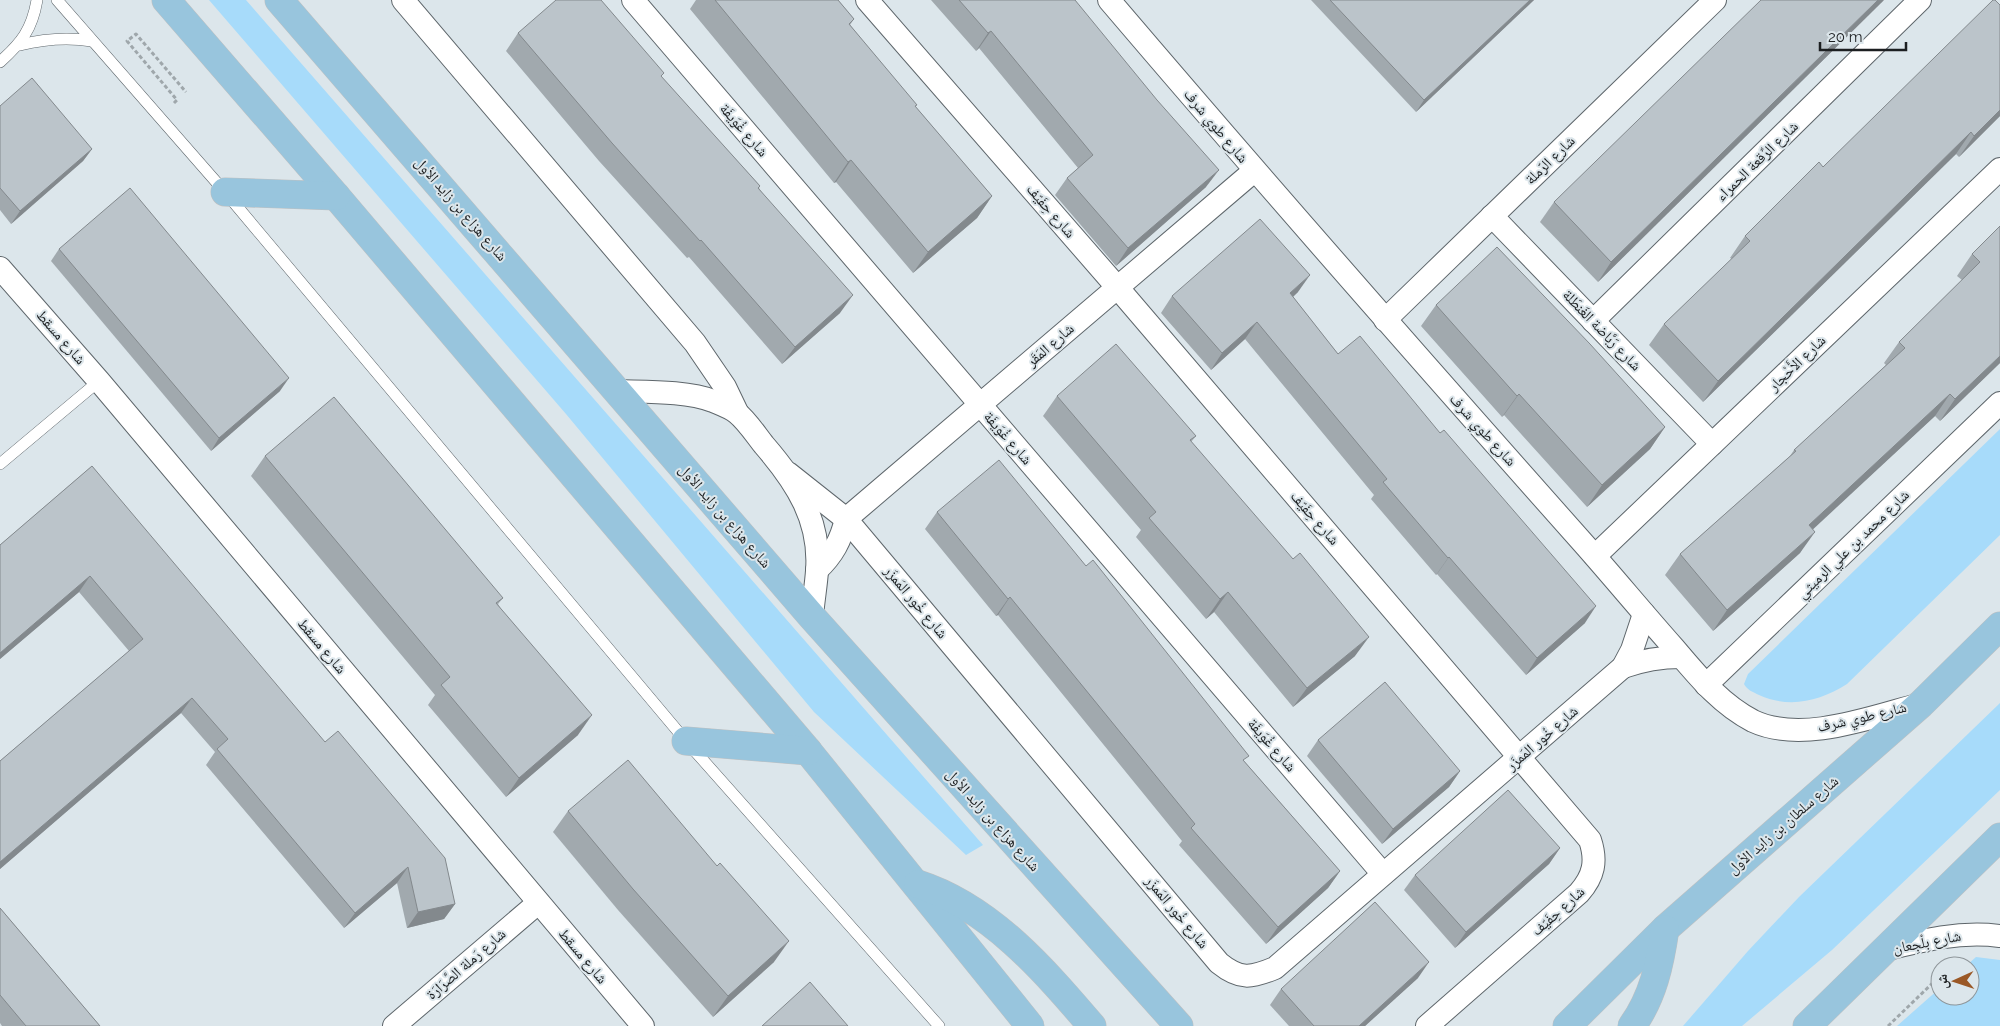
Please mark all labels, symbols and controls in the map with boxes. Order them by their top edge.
scale bar [1820,20,1906,52]
text: 20 m [1828,28,1863,46]
street label: شارع طوي شرف [1178,85,1252,169]
street label: شارع غُوَيفَة [715,100,772,161]
street label: شارع الرِّقعة الحمراء [1712,117,1803,205]
street label: شارع الرّملة [1521,132,1579,189]
street label: شارع هزاع بن زايد الأول [410,153,511,265]
street label: شارع حِفَيّف [1022,180,1079,242]
street label: شارع رَبَّاضة الغَنطَلة [1558,286,1645,375]
street label: شارع مسقط [32,306,90,369]
street label: شارع المَقَر [1022,319,1078,372]
street label: شارع الأَحْجار [1763,330,1830,396]
street label: شارع طوي شرف [1444,390,1520,472]
street label: شارع غُوَيفَة [979,408,1036,469]
street label: شارع هزاع بن زايد الأول [674,460,775,572]
street label: شارع محمد بن علي الرميثي [1793,486,1915,604]
street label: شارع حِفَيّف [1286,487,1343,549]
street label: شارع خُور المَمزَر [879,561,952,643]
street label: شارع مسقط [293,615,350,678]
street label: شارع طوي شرف [1816,698,1909,739]
street label: شارع خُور المَمزَر [1502,702,1582,776]
street label: شارع غُوَيفَة [1243,715,1300,776]
street label: شارع هزاع بن زايد الأول [941,765,1044,876]
street label: شارع سلطان بن زايد الأول [1724,772,1843,879]
street label: شارع خُور المَمزَر [1140,871,1213,953]
street label: شارع حِفَيّف [1528,882,1589,940]
street label: شارع رَملة الصَّرَارَة [423,925,510,1004]
street label: شارع مسقط [554,925,611,988]
street label: شارع بِلْجِعان [1891,927,1963,959]
north arrow [1930,956,1980,1006]
text: ش [1934,974,1951,990]

